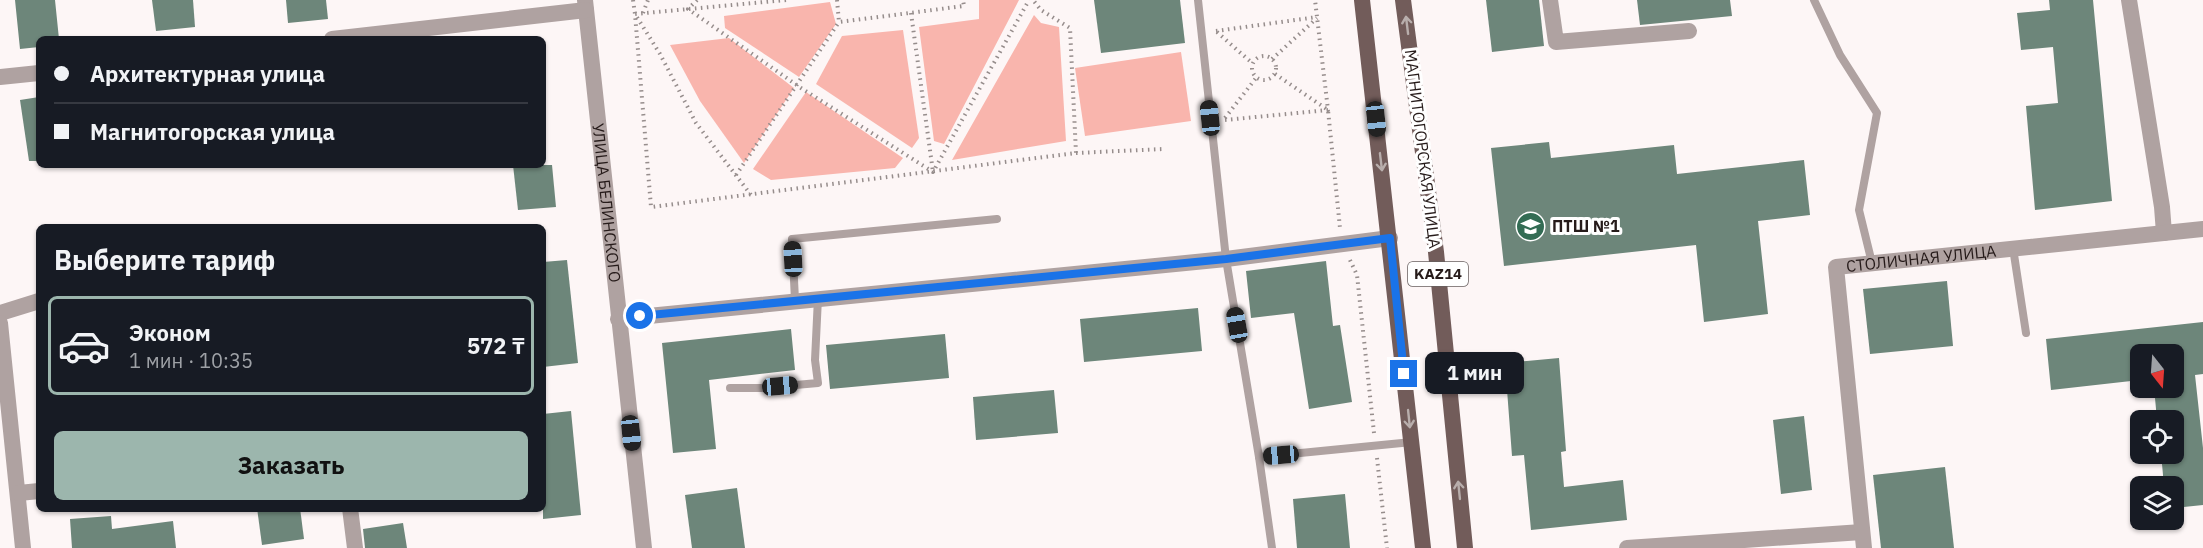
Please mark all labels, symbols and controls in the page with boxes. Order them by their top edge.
one-way arrow [1401,15,1412,35]
street label: МАГНИТОГОРСКАЯ УЛИЦА [1401,48,1445,250]
text: Архитектурная улица [90,59,325,88]
car [1199,99,1221,137]
car [1365,100,1387,138]
text: Магнитогорская улица [90,117,335,146]
street label: УЛИЦА БЕЛИНСКОГО [588,122,625,283]
one-way arrow [1376,152,1387,172]
school or university icon: ПТШ №1 [1515,210,1547,242]
place label: ПТШ №1 [1552,216,1620,236]
street label: СТОЛИЧНАЯ УЛИЦА [1845,240,1997,276]
car [783,241,803,277]
text: Выберите тариф [54,242,275,277]
road number: KAZ14 [1408,262,1468,286]
route start [626,302,653,329]
car [1225,306,1249,344]
text: Эконом [129,318,211,347]
icon: car [57,319,111,373]
text: 572 ₸ [467,331,525,360]
north arrow [2130,344,2184,398]
map controls [2130,344,2184,530]
text: 1 мин · 10:35 [129,347,253,374]
callout: 1 мин [1425,353,1524,395]
text: 1 мин [1447,359,1502,386]
route end [1390,360,1417,387]
car [761,375,799,397]
one-way arrow [1404,408,1415,428]
button: locate [2130,410,2184,464]
car [620,414,642,452]
button: Заказать [54,431,528,500]
car [1262,444,1300,466]
button: layers [2130,476,2184,530]
one-way arrow [1453,480,1464,500]

